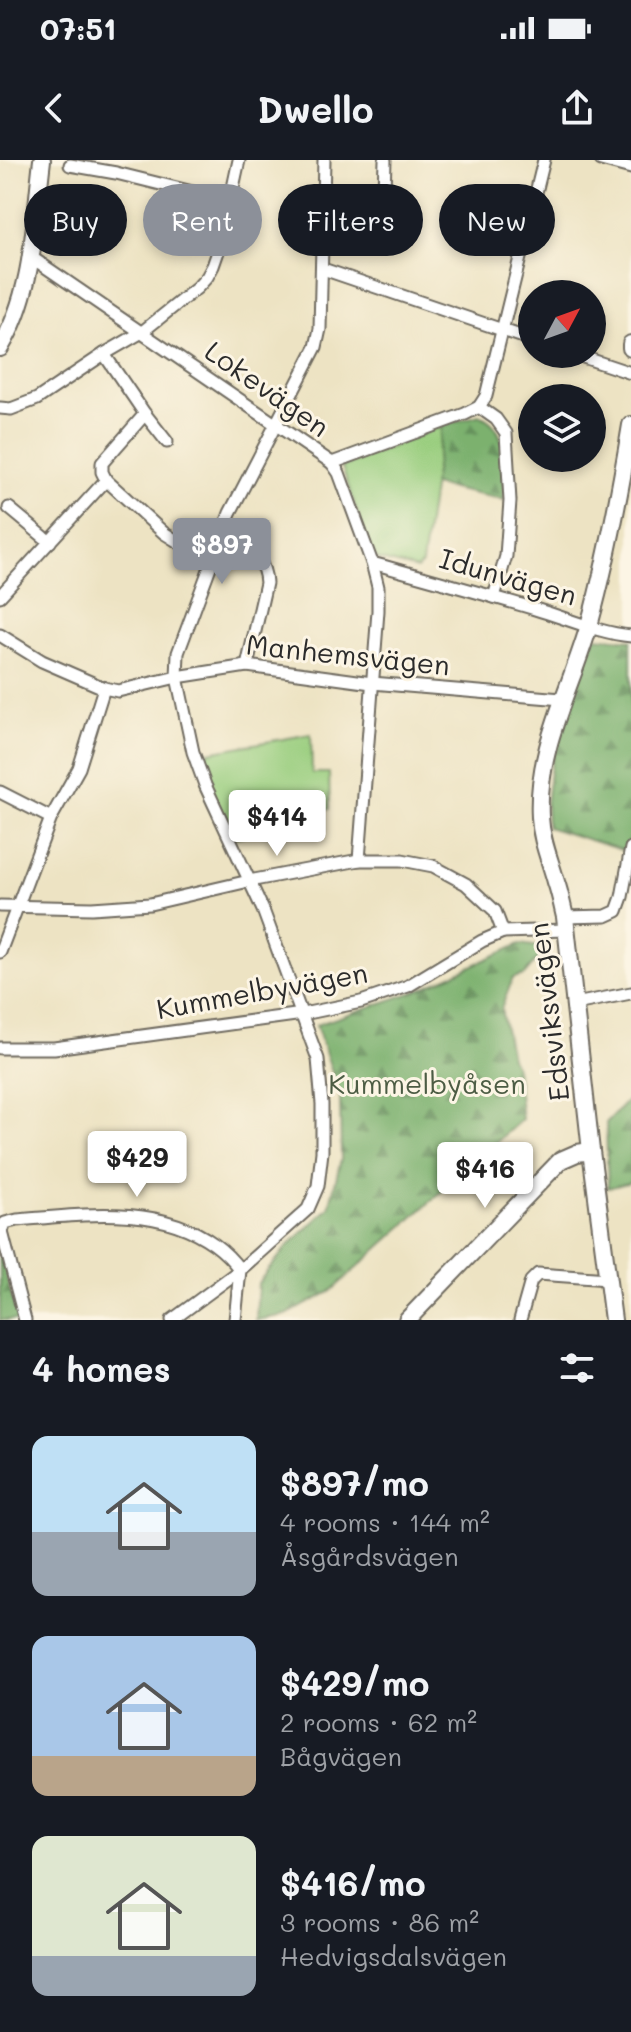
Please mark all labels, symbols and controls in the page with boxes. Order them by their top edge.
text: 07:51 [40,8,116,48]
text: Dwello [257,85,374,132]
icon: back [32,86,76,130]
icon: share [555,86,599,130]
chip: Buy [24,184,127,256]
chip: Rent [143,184,262,256]
chip: Filters [278,184,423,256]
chip: New [439,184,555,256]
north arrow [518,280,606,368]
map controls [518,280,606,472]
street label: Lokevägen [198,332,337,444]
button: layers [518,384,606,472]
pin: $897 [175,518,269,586]
text: $897 [191,527,253,561]
street label: Idunvägen [436,539,581,613]
street label: Manhemsvägen [245,625,452,683]
pin: $414 [230,790,324,858]
text: $414 [247,799,307,833]
street label: Edsviksvägen [519,921,577,1103]
street label: Kummelbyvägen [153,954,370,1026]
park label: Kummelbyåsen [328,1065,526,1101]
pin: $429 [90,1131,184,1199]
text: $429 [106,1140,168,1174]
pin: $416 [438,1142,532,1210]
text: $416 [455,1151,515,1185]
text: 4 homes [32,1346,171,1391]
icon: filters [555,1346,599,1390]
text: $897/mo [280,1460,429,1505]
icon: home [96,1468,192,1564]
text: 4 rooms · 144 m² [280,1505,490,1539]
text: Åsgårdsvägen [280,1539,459,1573]
text: $429/mo [280,1660,430,1705]
icon: home [96,1668,192,1764]
text: 2 rooms · 62 m² [280,1705,477,1739]
text: Bågvägen [280,1739,402,1773]
text: $416/mo [280,1860,426,1905]
icon: home [96,1868,192,1964]
text: 3 rooms · 86 m² [280,1905,479,1939]
text: Hedvigsdalsvägen [280,1939,507,1973]

